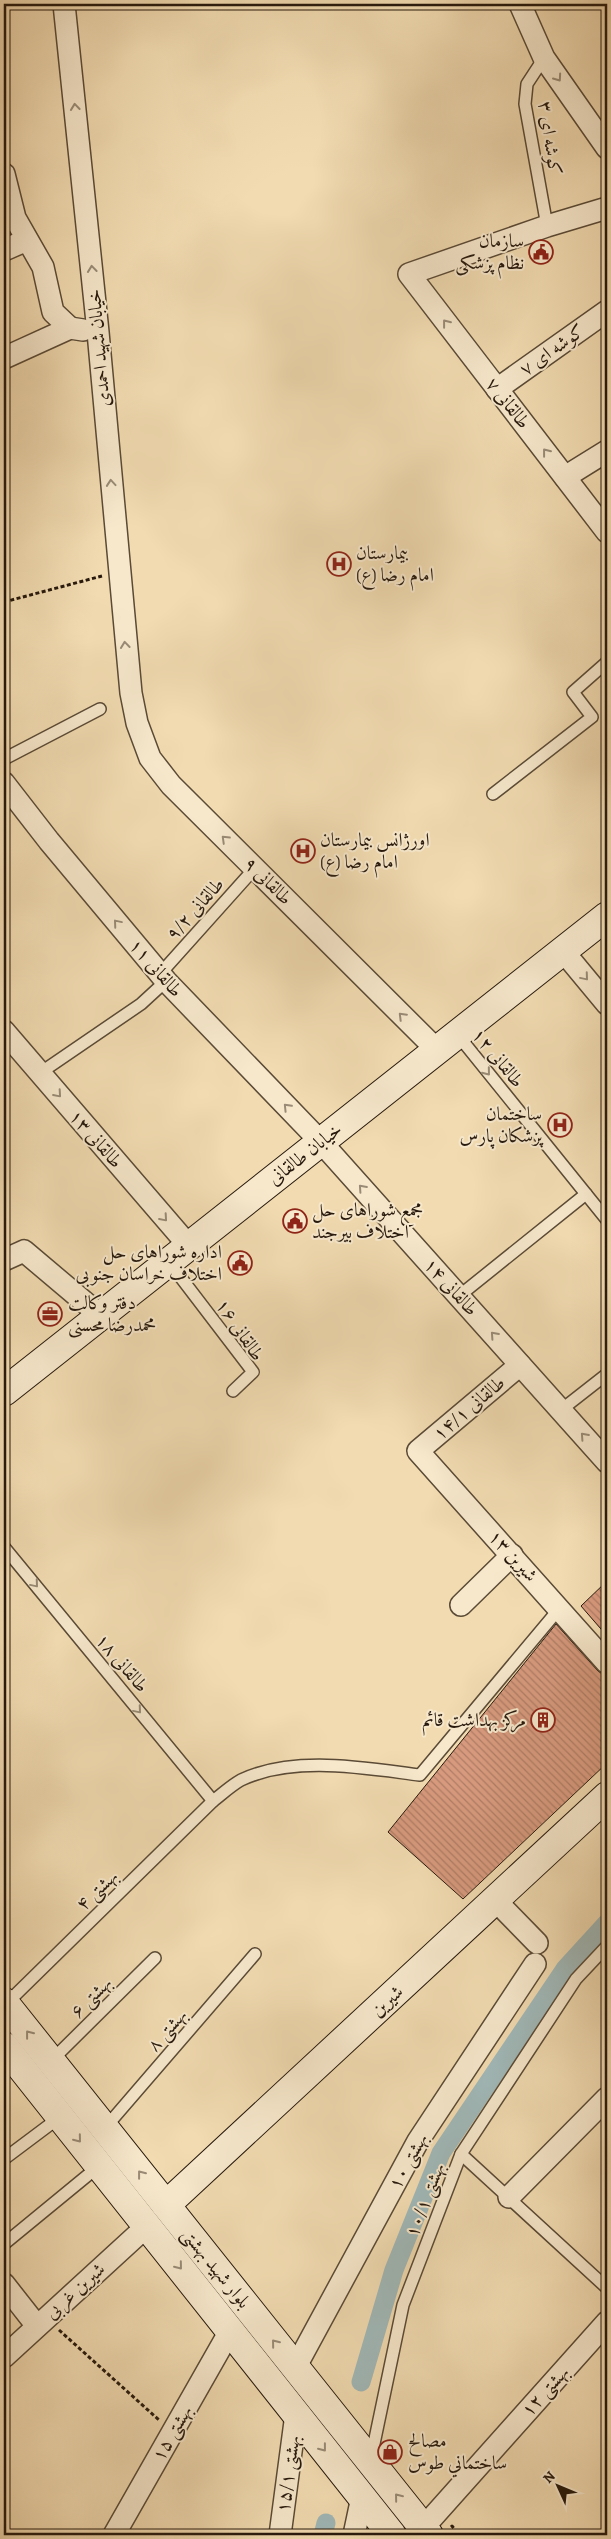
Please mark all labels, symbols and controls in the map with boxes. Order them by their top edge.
one-way arrow [552,72,561,82]
street label: کوشه ای ۳ [532,99,568,177]
one-way arrow [70,103,81,111]
place label: سازمان نظام پزشکی [455,228,524,279]
public building icon: سازمان نظام پزشکی [528,239,554,265]
one-way arrow [86,265,97,273]
street label: خیابان شهید احمدی [81,288,117,408]
street label: کوشه ای ۷ [514,318,590,382]
one-way arrow [444,320,452,329]
street label: طالقانی ۷ [480,372,536,434]
one-way arrow [543,449,551,458]
one-way arrow [106,479,117,487]
place label: بیمارستان امام رضا (ع) [356,540,434,591]
hospital icon: بیمارستان امام رضا (ع) [326,551,352,577]
one-way arrow [120,641,131,649]
place label: اورژانس بیمارستان امام رضا (ع) [320,827,430,878]
one-way arrow [222,836,231,845]
hospital icon: اورژانس بیمارستان امام رضا (ع) [290,838,316,864]
street label: طالقانی ۹ [238,851,298,911]
street label: طالقانی ۹/۲ [160,872,230,946]
one-way arrow [115,920,123,929]
street label: طالقانی ۱۱ [123,933,189,1003]
one-way arrow [579,972,588,981]
one-way arrow [399,1013,408,1022]
street label: طالقانی ۱۲ [466,1023,530,1093]
one-way arrow [482,1066,490,1075]
one-way arrow [53,1089,62,1098]
place label: ساختمان پزشکان پارس [460,1101,544,1149]
one-way arrow [284,1103,293,1112]
street label: طالقانی ۱۳ [63,1104,129,1174]
hospital icon: ساختمان پزشکان پارس [547,1112,573,1138]
street label: خیابان طالقانی [262,1117,348,1191]
one-way arrow [359,1184,368,1193]
place label: مجمع شوراهای حل اختلاف بیرجند [312,1197,423,1245]
public building icon: مجمع شوراهای حل اختلاف بیرجند [282,1208,308,1234]
one-way arrow [158,1212,167,1221]
place label: اداره شوراهای حل اختلاف خراسان جنوبی [75,1239,222,1288]
public building icon: اداره شوراهای حل اختلاف خراسان جنوبی [227,1250,253,1276]
street label: طالقانی ۱۴ [418,1252,484,1322]
place label: دفتر وکالت محمدرضا محسنی [68,1290,156,1338]
street label: طالقانی ۱۶ [210,1294,270,1366]
office icon: دفتر وکالت محمدرضا محسنی [37,1301,63,1327]
one-way arrow [490,1331,499,1340]
street label: طالقانی ۱۴/۱ [427,1370,511,1446]
one-way arrow [581,1433,590,1442]
street label: شیرین ۱۳ [483,1524,543,1588]
one-way arrow [29,1579,38,1588]
street label: طالقانی ۱۸ [90,1628,154,1698]
one-way arrow [133,1704,142,1713]
place label: مرکز بهداشت قائم [422,1707,526,1736]
building icon: مرکز بهداشت قائم [530,1707,556,1733]
street label: بهشتی ۴ [70,1863,124,1917]
street label: بهشتی ۶ [64,1970,118,2024]
street label: شیرین [365,1979,409,2023]
street label: بهشتی ۸ [141,2003,193,2057]
one-way arrow [26,2030,35,2039]
street label: بهشتی ۱۰ [382,2128,434,2194]
one-way arrow [72,2133,80,2142]
street label: بهشتی ۱۰/۱ [399,2159,451,2241]
one-way arrow [138,2171,147,2180]
street label: بلوار شهید بهشتی [175,2222,257,2314]
street label: شیرین غربی [39,2257,112,2326]
one-way arrow [173,2260,181,2269]
one-way arrow [272,2339,281,2348]
street label: بهشتی ۱۲ [515,2360,575,2422]
street label: بهشتی ۱۵ [146,2400,198,2466]
place label: مصالح ساختماني طوس [408,2428,507,2478]
street label: بهشتی ۱۵/۱ [270,2434,306,2514]
shop icon: مصالح ساختماني طوس [377,2439,403,2465]
one-way arrow [318,2442,326,2451]
north arrow [534,2462,584,2512]
text: N [539,2467,559,2488]
one-way arrow [396,2494,404,2503]

